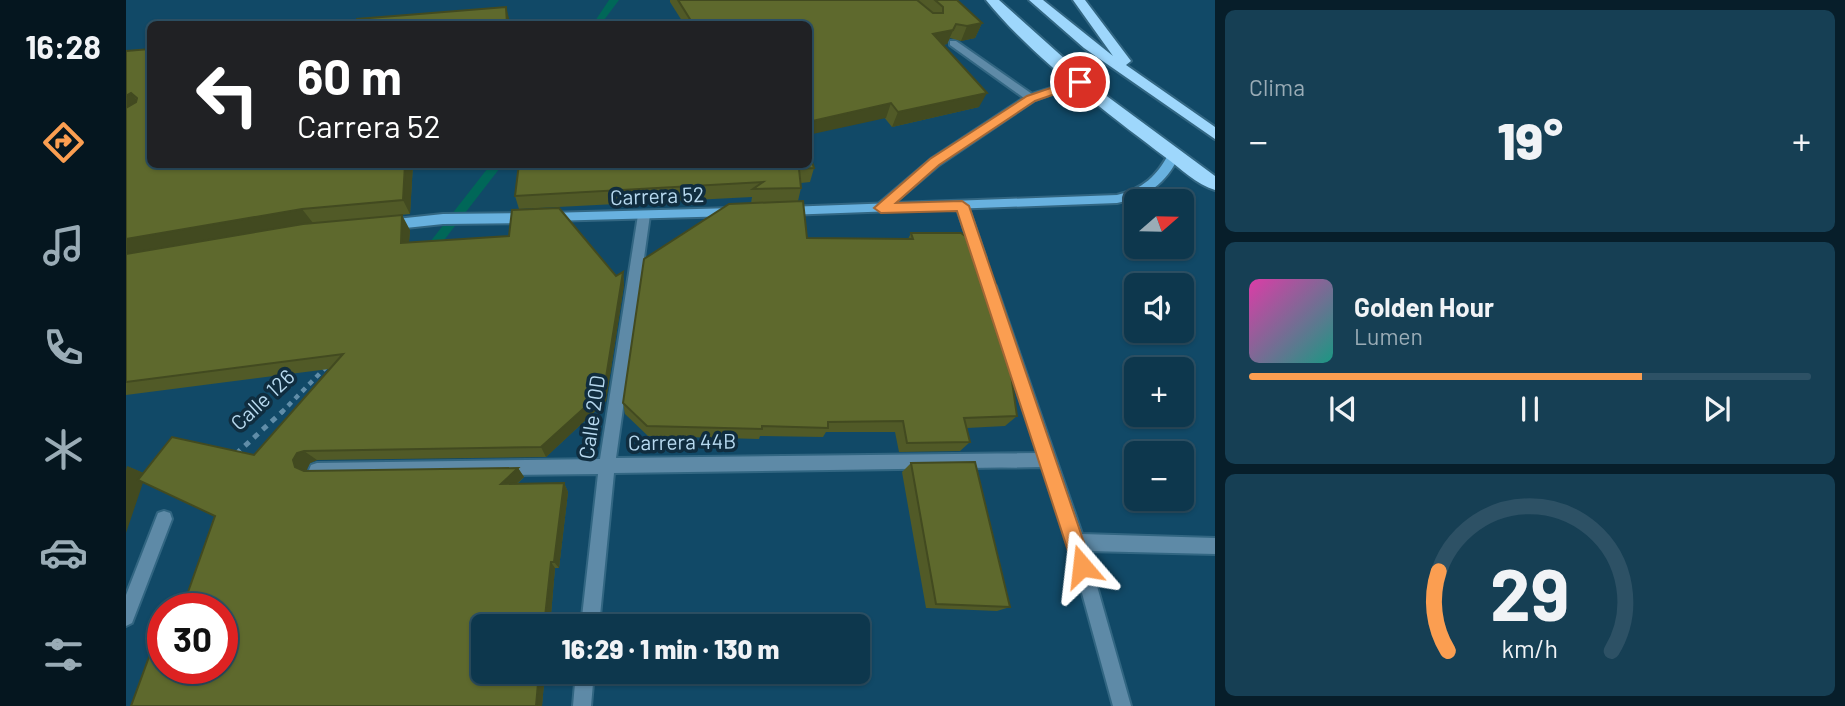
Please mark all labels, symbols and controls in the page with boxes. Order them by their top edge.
text: 16:28 [25,27,101,65]
text: 60 m [297,46,402,105]
icon: left [182,49,273,140]
pin [1050,52,1110,112]
icon: arrive [1061,63,1099,101]
text: Clima [1249,73,1305,101]
text: Carrera 52 [297,106,441,144]
text: 19° [1497,108,1563,170]
text: − [1249,117,1268,163]
text: + [1792,117,1811,163]
icon: directions [39,118,88,167]
street label: Carrera 52 [609,181,705,209]
north arrow [1124,189,1194,259]
map controls [1124,189,1194,511]
icon: music [39,221,88,270]
button: sound [1124,273,1194,343]
text: Golden Hour [1354,291,1494,322]
text: Lumen [1354,322,1423,350]
icon: phone [39,323,88,372]
button: + [1124,357,1194,427]
street label: Calle 126 [225,363,299,435]
street label: Calle 20D [573,373,609,461]
icon: previous [1324,390,1362,428]
icon: pause [1511,390,1549,428]
icon: next [1698,390,1736,428]
icon: climate [39,425,88,474]
street label: Carrera 44B [628,428,736,454]
button: − [1124,441,1194,511]
icon: car [39,528,88,577]
position arrow [1045,529,1119,603]
text: 29 [1490,548,1570,636]
speed limit sign: 30 [147,593,238,684]
icon: filters [39,630,88,679]
text: 16:29 · 1 min · 130 m [562,633,779,664]
text: km/h [1502,633,1558,663]

